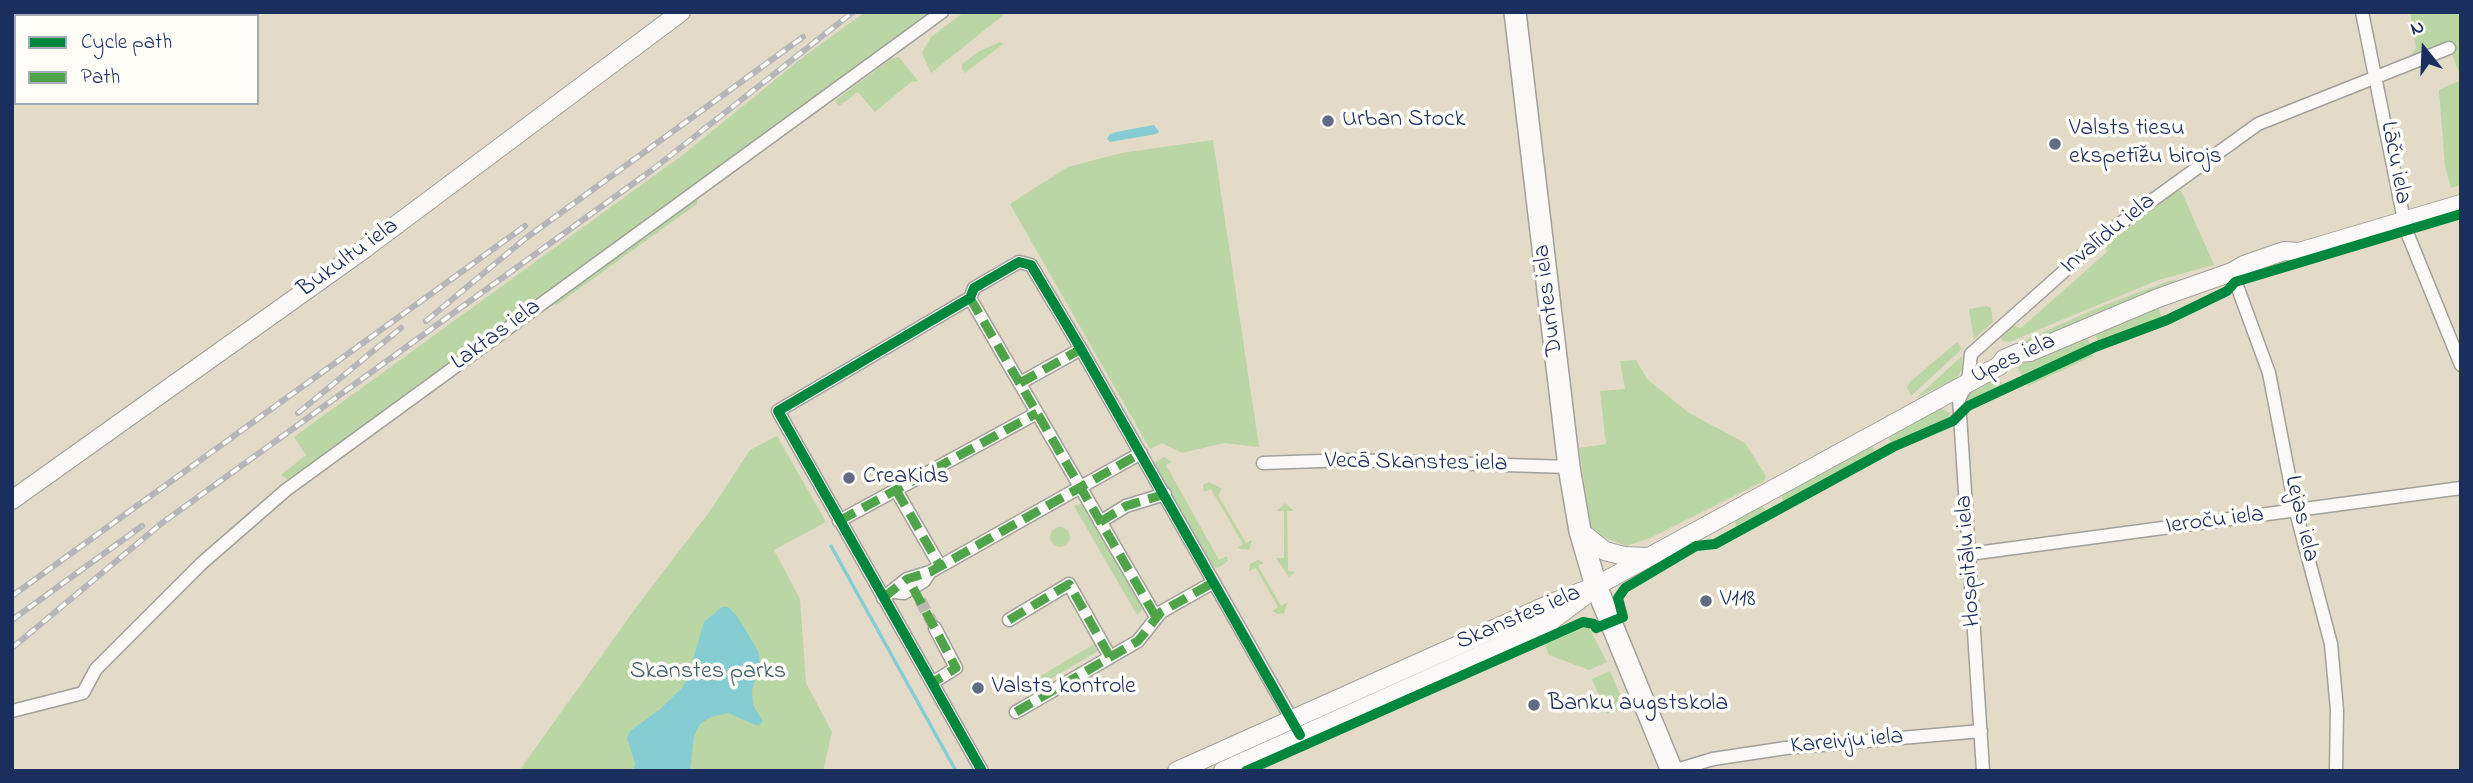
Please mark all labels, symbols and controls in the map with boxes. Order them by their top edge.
legend [14,14,259,105]
north arrow [2389,14,2459,84]
text: N [2407,14,2428,43]
text: Cycle path [81,28,172,58]
text: Path [81,63,120,93]
place label: Urban Stock [1342,107,1465,135]
marker: Urban Stock [1320,113,1336,129]
place label: Valsts tiesu ekspetīžu birojs [2069,116,2222,172]
street label: Lāču iela [2372,119,2416,207]
marker: Valsts tiesu ekspetīžu birojs [2047,136,2063,152]
street label: Invalīdu iela [2056,188,2162,282]
street label: Bukultu iela [293,213,405,305]
street label: Duntes iela [1529,243,1571,357]
street label: Laktas iela [447,294,547,378]
street label: Upes iela [1967,328,2061,392]
street label: Vecā Skanstes iela [1324,448,1508,480]
place label: CreaKids [863,464,949,492]
marker: CreaKids [841,470,857,486]
street label: Lejas iela [2276,473,2324,565]
street label: Hospitāļu iela [1951,494,1989,628]
street label: Ieroču iela [2164,502,2266,542]
street label: Skanstes iela [1453,580,1585,658]
place label: V118 [1720,587,1756,615]
marker: V118 [1698,593,1714,609]
park label: Skanstes parks [630,659,786,687]
place label: Valsts kontrole [992,674,1136,702]
marker: Valsts kontrole [970,680,986,696]
place label: Banku augstskola [1548,691,1728,719]
marker: Banku augstskola [1526,697,1542,713]
street label: Kareivju iela [1790,724,1904,762]

